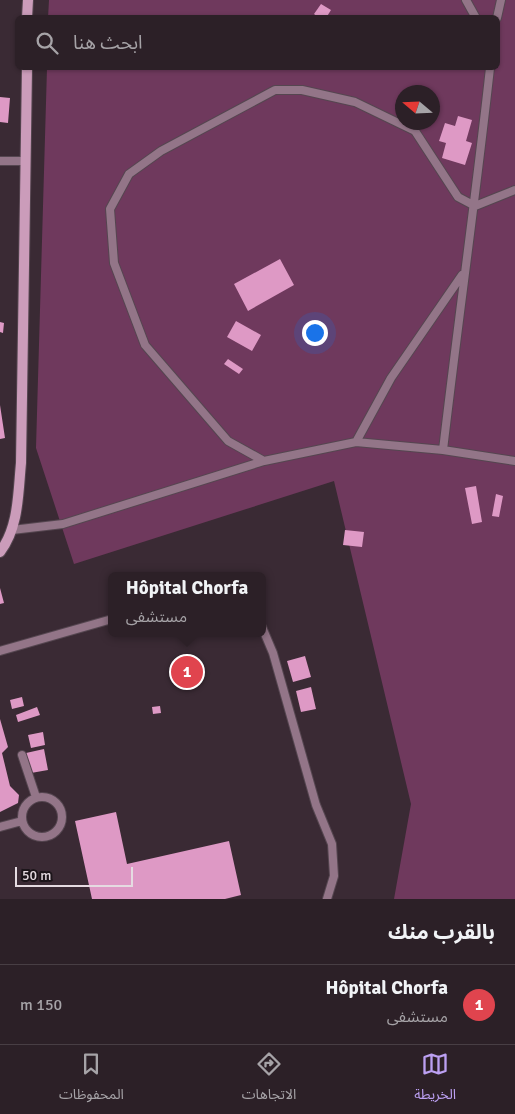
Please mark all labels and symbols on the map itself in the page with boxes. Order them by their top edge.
north arrow [395,85,440,130]
your location [302,320,328,346]
pin: 1 [171,653,203,691]
scale bar [15,864,132,887]

